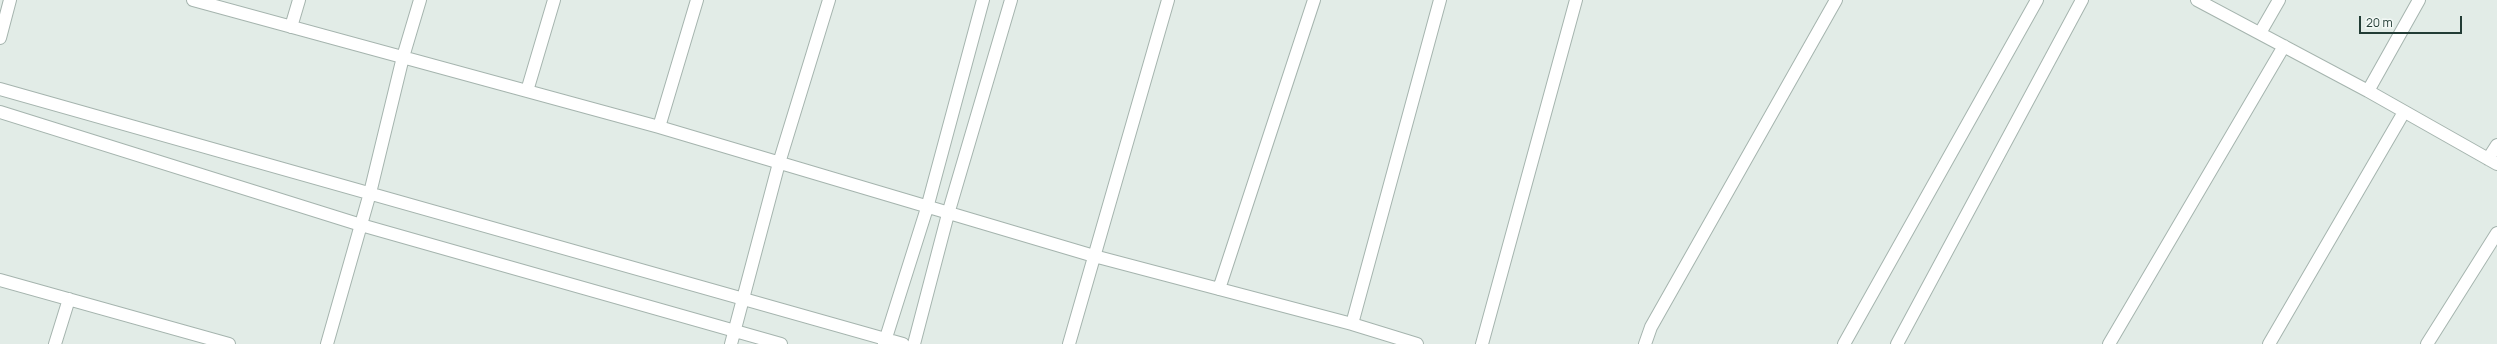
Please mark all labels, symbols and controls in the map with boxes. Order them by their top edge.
scale bar [2361,8,2464,34]
text: 20 m [2366,14,2393,31]

